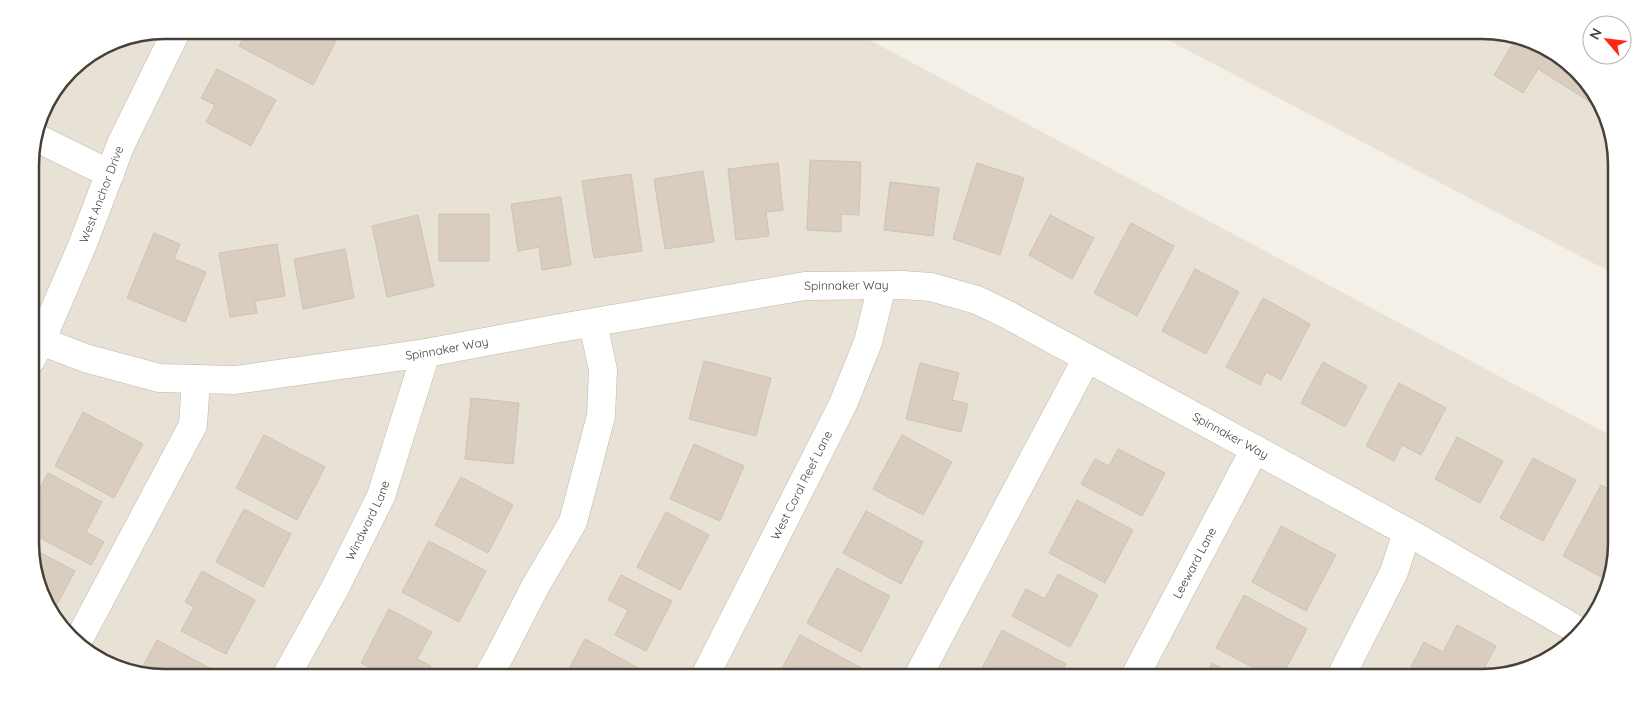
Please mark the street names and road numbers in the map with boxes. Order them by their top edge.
street label: West Anchor Drive [76,143,127,245]
street label: Spinnaker Way [804,277,889,293]
street label: Spinnaker Way [404,334,490,363]
street label: Spinnaker Way [1190,409,1271,462]
street label: West Coral Reef Lane [767,428,835,542]
street label: Windward Lane [342,478,392,563]
street label: Leeward Lane [1169,524,1219,601]

